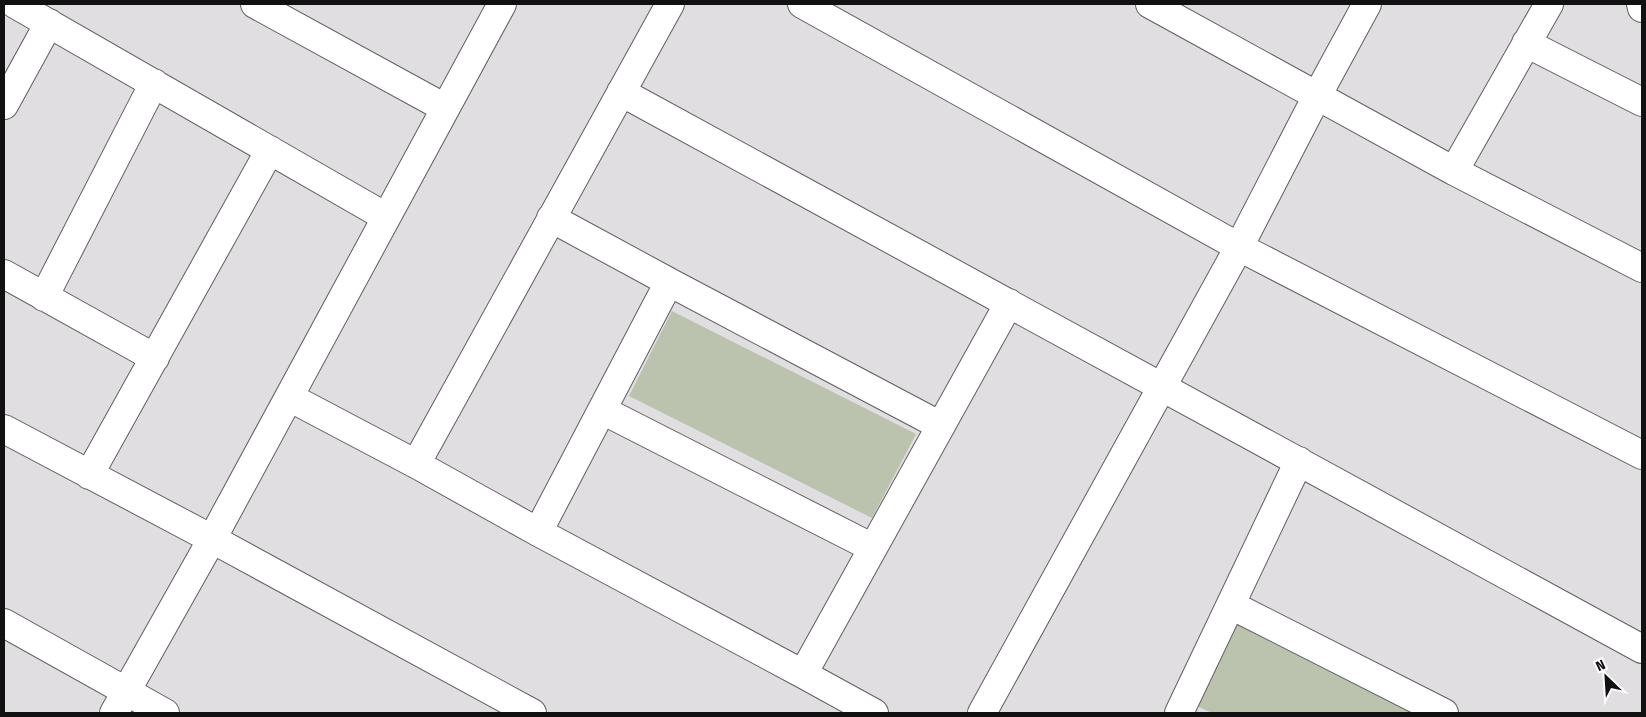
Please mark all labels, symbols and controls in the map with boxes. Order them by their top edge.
north arrow [1581,652,1631,702]
text: N [1593,656,1608,675]

